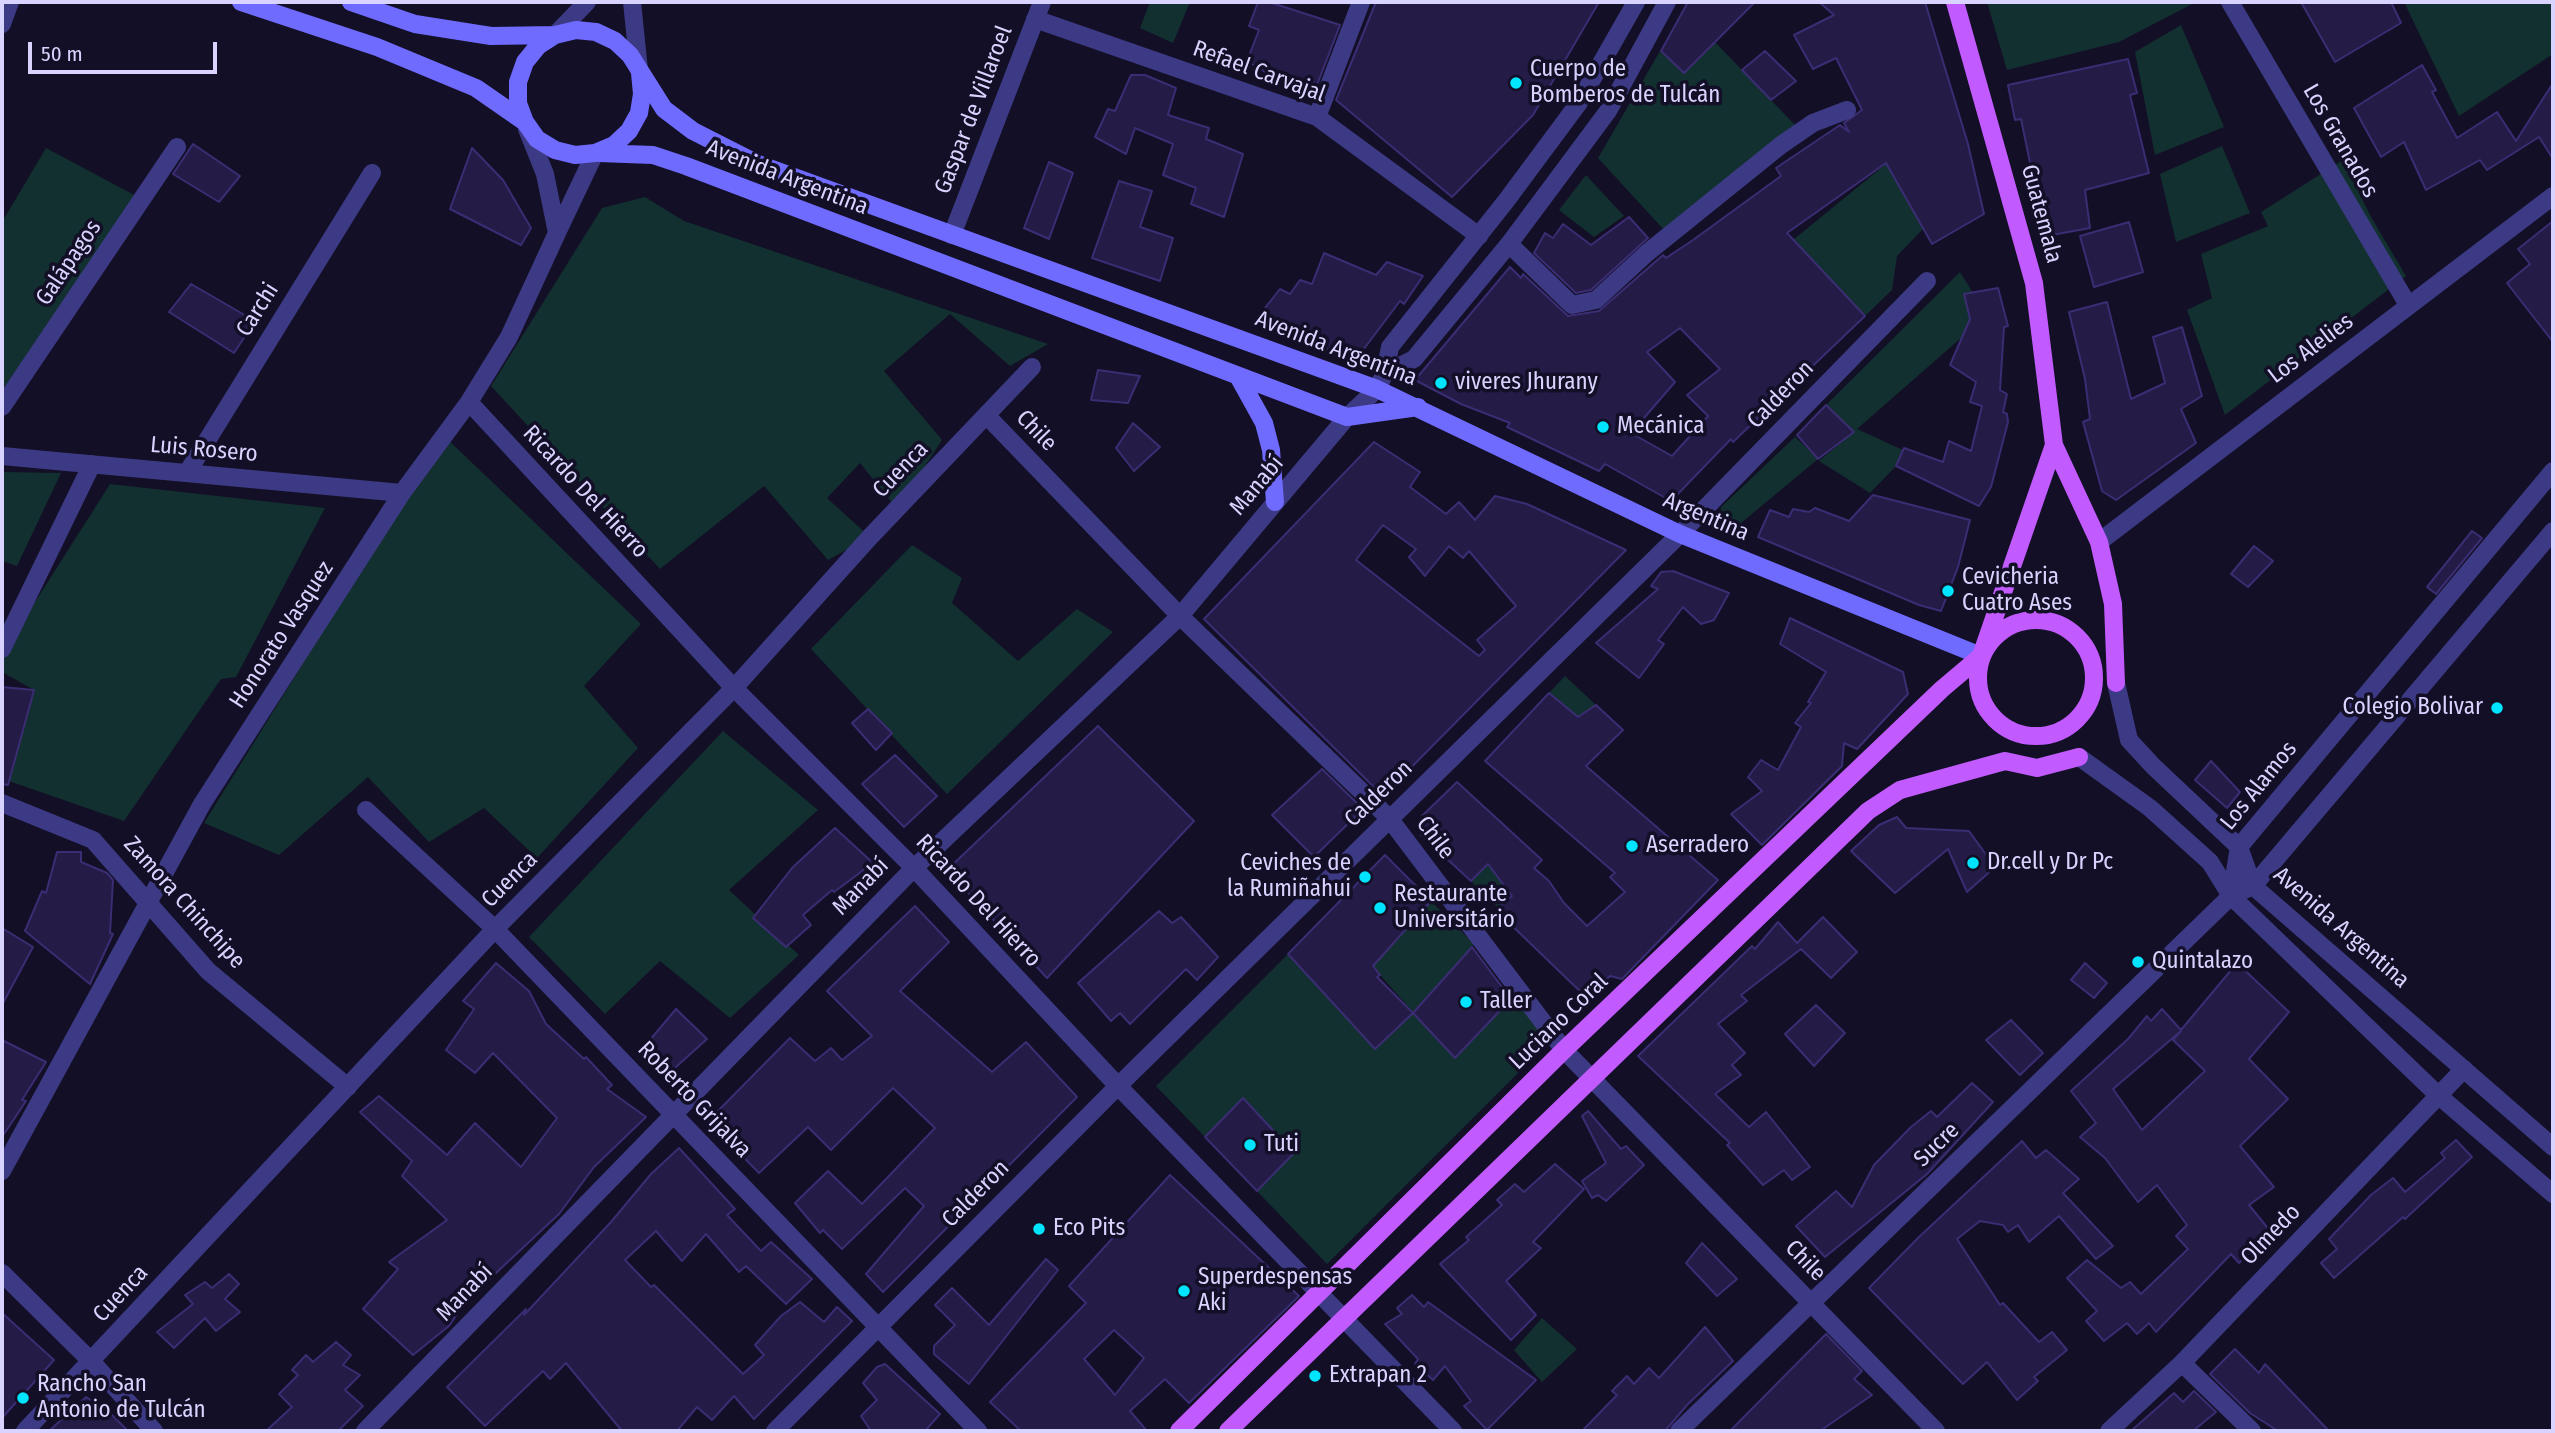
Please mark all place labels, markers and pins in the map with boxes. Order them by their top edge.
place label: Cuerpo de Bomberos de Tulcán [1530,56,1720,110]
marker: Cuerpo de Bomberos de Tulcán [1508,75,1524,91]
place label: viveres Jhurany [1455,369,1598,397]
marker: viveres Jhurany [1433,375,1449,391]
place label: Mecánica [1617,413,1704,441]
marker: Mecánica [1595,419,1611,435]
place label: Cevicheria Cuatro Ases [1962,564,2072,618]
marker: Cevicheria Cuatro Ases [1940,583,1956,599]
place label: Colegio Bolivar [2342,694,2483,722]
marker: Colegio Bolivar [2489,700,2505,716]
place label: Aserradero [1646,832,1749,860]
marker: Aserradero [1624,838,1640,854]
place label: Dr.cell y Dr Pc [1987,849,2113,877]
place label: Ceviches de la Rumiñahui [1227,850,1351,904]
marker: Dr.cell y Dr Pc [1965,855,1981,871]
marker: Ceviches de la Rumiñahui [1357,869,1373,885]
place label: Restaurante Universitário [1394,881,1515,935]
marker: Restaurante Universitário [1372,900,1388,916]
place label: Quintalazo [2152,948,2253,976]
marker: Quintalazo [2130,954,2146,970]
place label: Taller [1480,988,1532,1016]
marker: Taller [1458,994,1474,1010]
place label: Tuti [1264,1131,1299,1159]
marker: Tuti [1242,1137,1258,1153]
place label: Eco Pits [1053,1215,1125,1243]
marker: Eco Pits [1031,1221,1047,1237]
place label: Superdespensas Aki [1198,1264,1352,1318]
marker: Superdespensas Aki [1176,1283,1192,1299]
place label: Extrapan 2 [1329,1362,1427,1390]
marker: Extrapan 2 [1307,1368,1323,1384]
place label: Rancho San Antonio de Tulcán [37,1371,206,1425]
marker: Rancho San Antonio de Tulcán [15,1390,31,1406]

